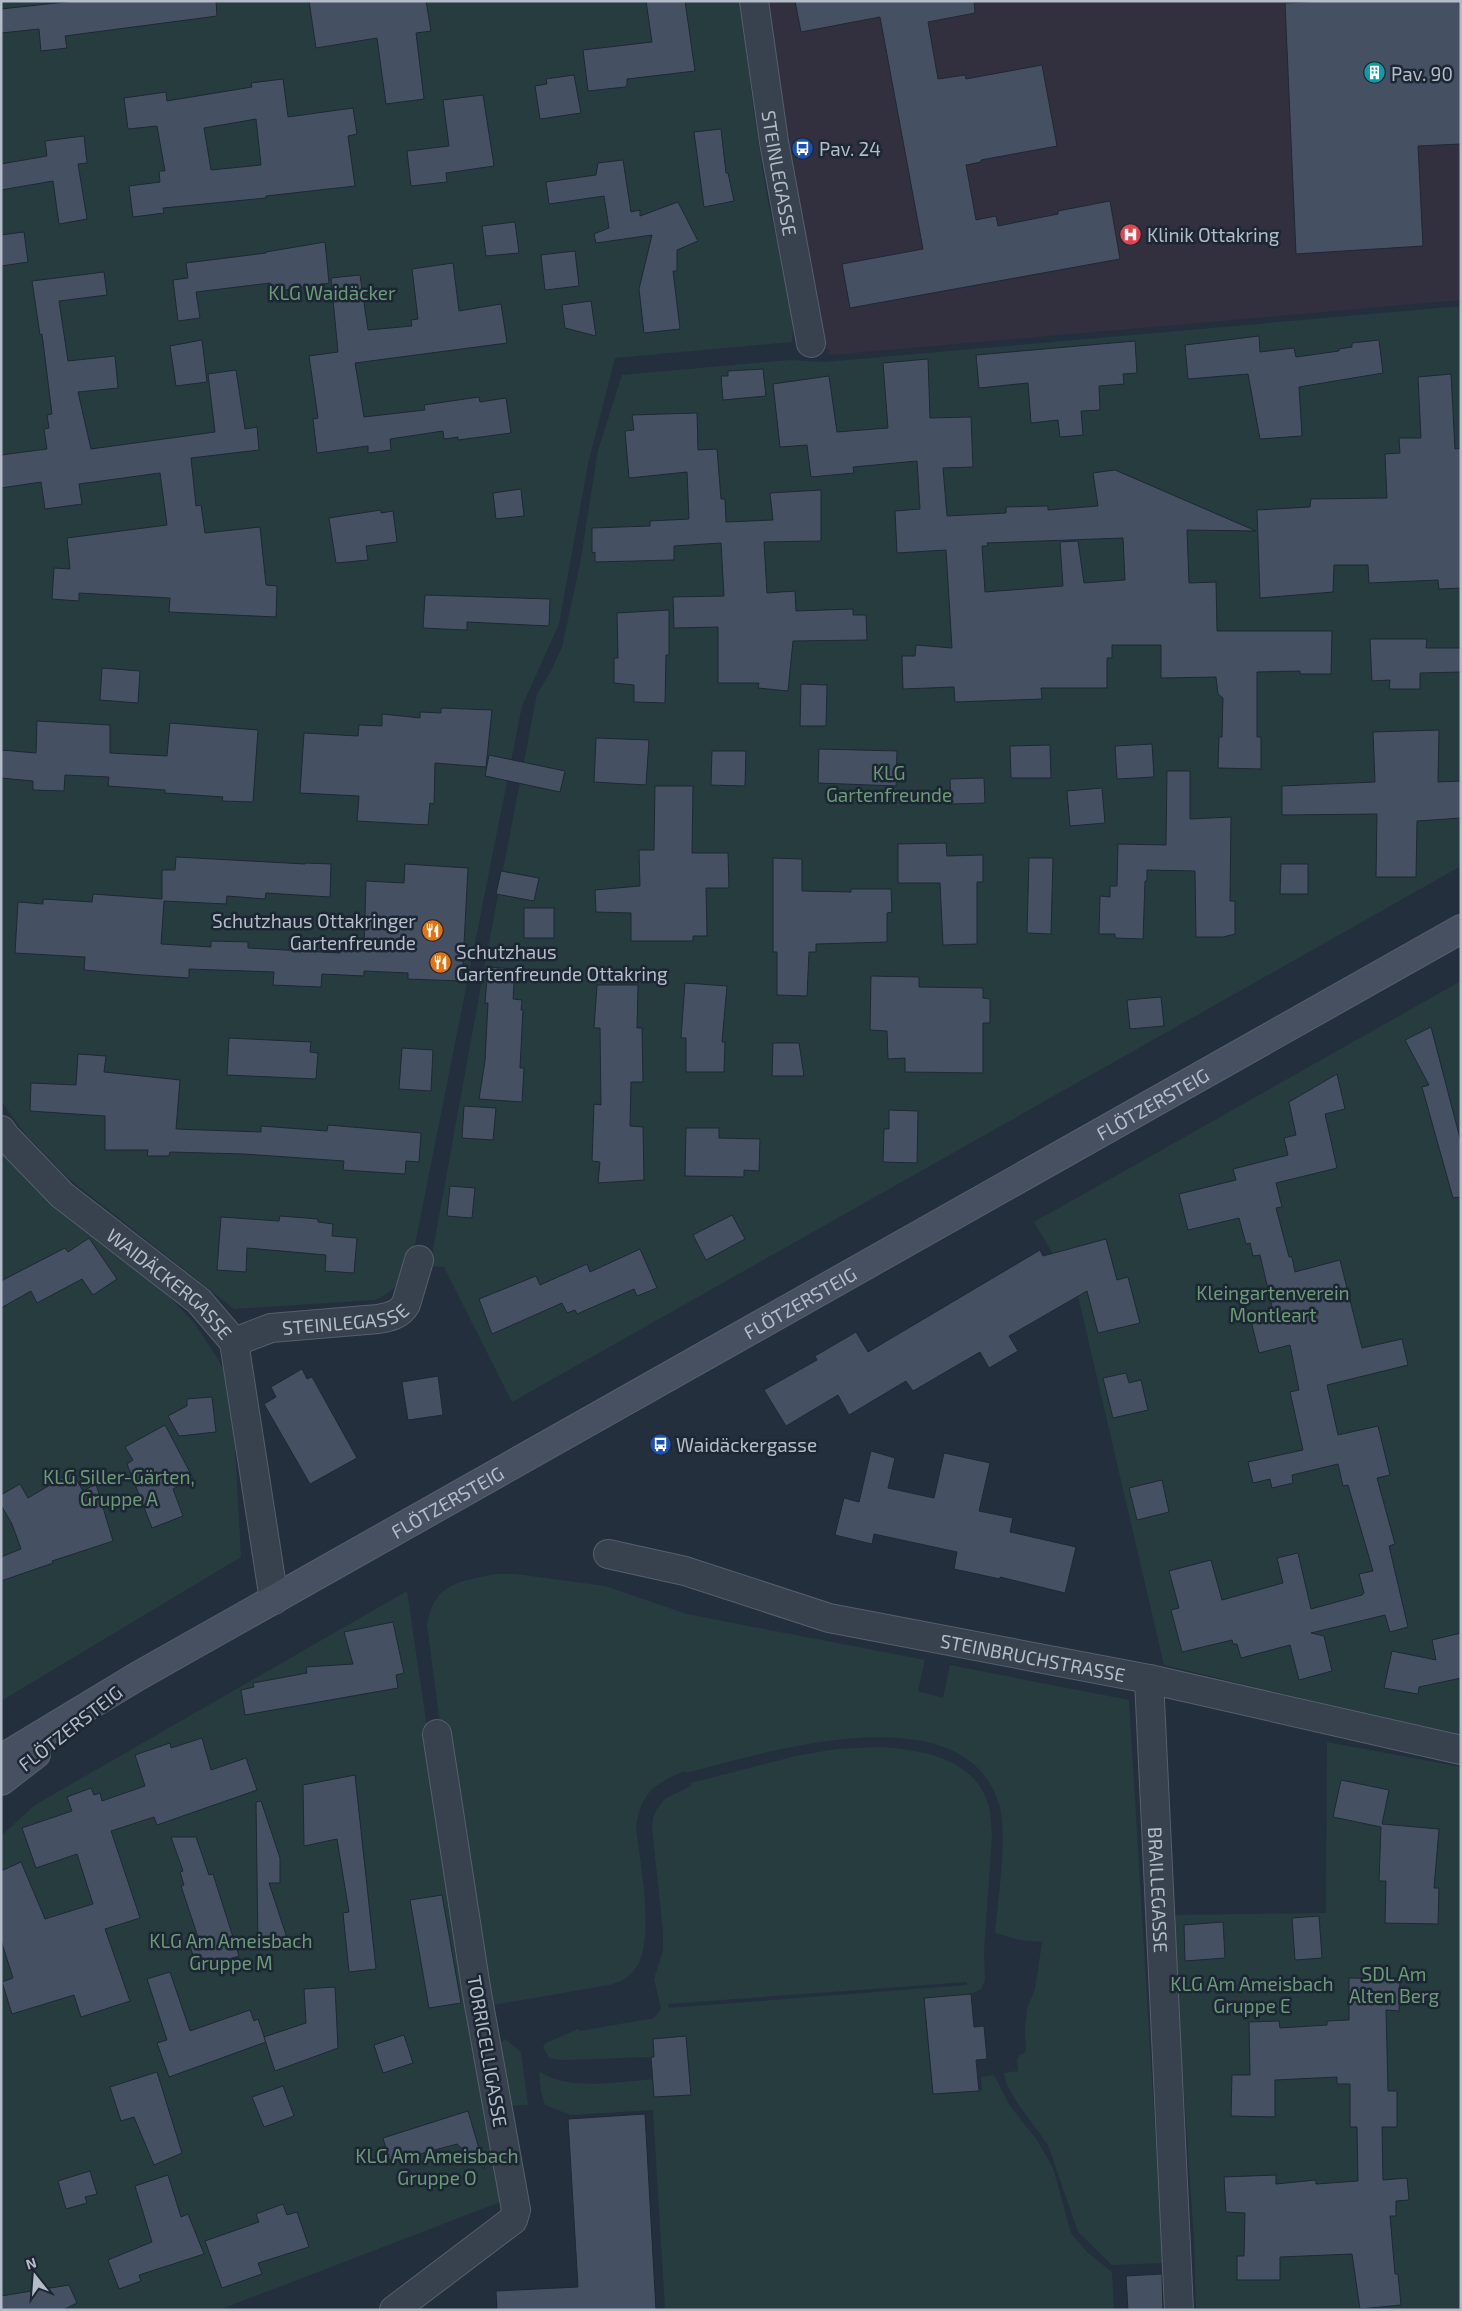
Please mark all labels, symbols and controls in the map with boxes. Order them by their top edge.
building icon: Pav. 90 [1363,61,1387,85]
place label: Pav. 90 [1391,62,1453,85]
street label: STEINLEGASSE [758,109,803,238]
bus stop icon: Pav. 24 [791,136,815,160]
place label: Pav. 24 [819,137,881,160]
hospital icon: Klinik Ottakring [1119,222,1143,246]
place label: Klinik Ottakring [1147,223,1280,246]
park label: KLG Waidäcker [268,281,396,304]
park label: KLG Gartenfreunde [826,761,952,806]
place label: Schutzhaus Ottakringer Gartenfreunde [212,909,416,954]
restaurant icon: Schutzhaus Ottakringer Gartenfreunde [420,919,444,943]
place label: Schutzhaus Gartenfreunde Ottakring [456,940,668,985]
restaurant icon: Schutzhaus Gartenfreunde Ottakring [428,950,452,974]
street label: FLÖTZERSTEIG [1092,1062,1213,1144]
street label: WAIDÄCKERGASSE [103,1223,238,1343]
street label: FLÖTZERSTEIG [739,1262,860,1343]
park label: Kleingartenverein Montleart [1196,1281,1350,1326]
street label: STEINLEGASSE [281,1298,413,1339]
bus stop icon: Waidäckergasse [648,1432,672,1456]
place label: Waidäckergasse [676,1433,817,1456]
street label: FLÖTZERSTEIG [387,1461,507,1542]
park label: KLG Siller-Gärten, Gruppe A [43,1465,195,1510]
street label: STEINBRUCHSTRASSE [939,1628,1127,1686]
street label: FLÖTZERSTEIG [13,1680,127,1776]
street label: BRAILLEGASSE [1145,1826,1174,1953]
park label: KLG Am Ameisbach Gruppe M [149,1929,313,1974]
park label: SDL Am Alten Berg [1349,1962,1439,2007]
park label: KLG Am Ameisbach Gruppe E [1170,1972,1334,2017]
street label: TORRICELLIGASSE [463,1973,513,2129]
park label: KLG Am Ameisbach Gruppe O [355,2144,519,2189]
north arrow [10,2251,60,2301]
text: N [24,2253,38,2273]

